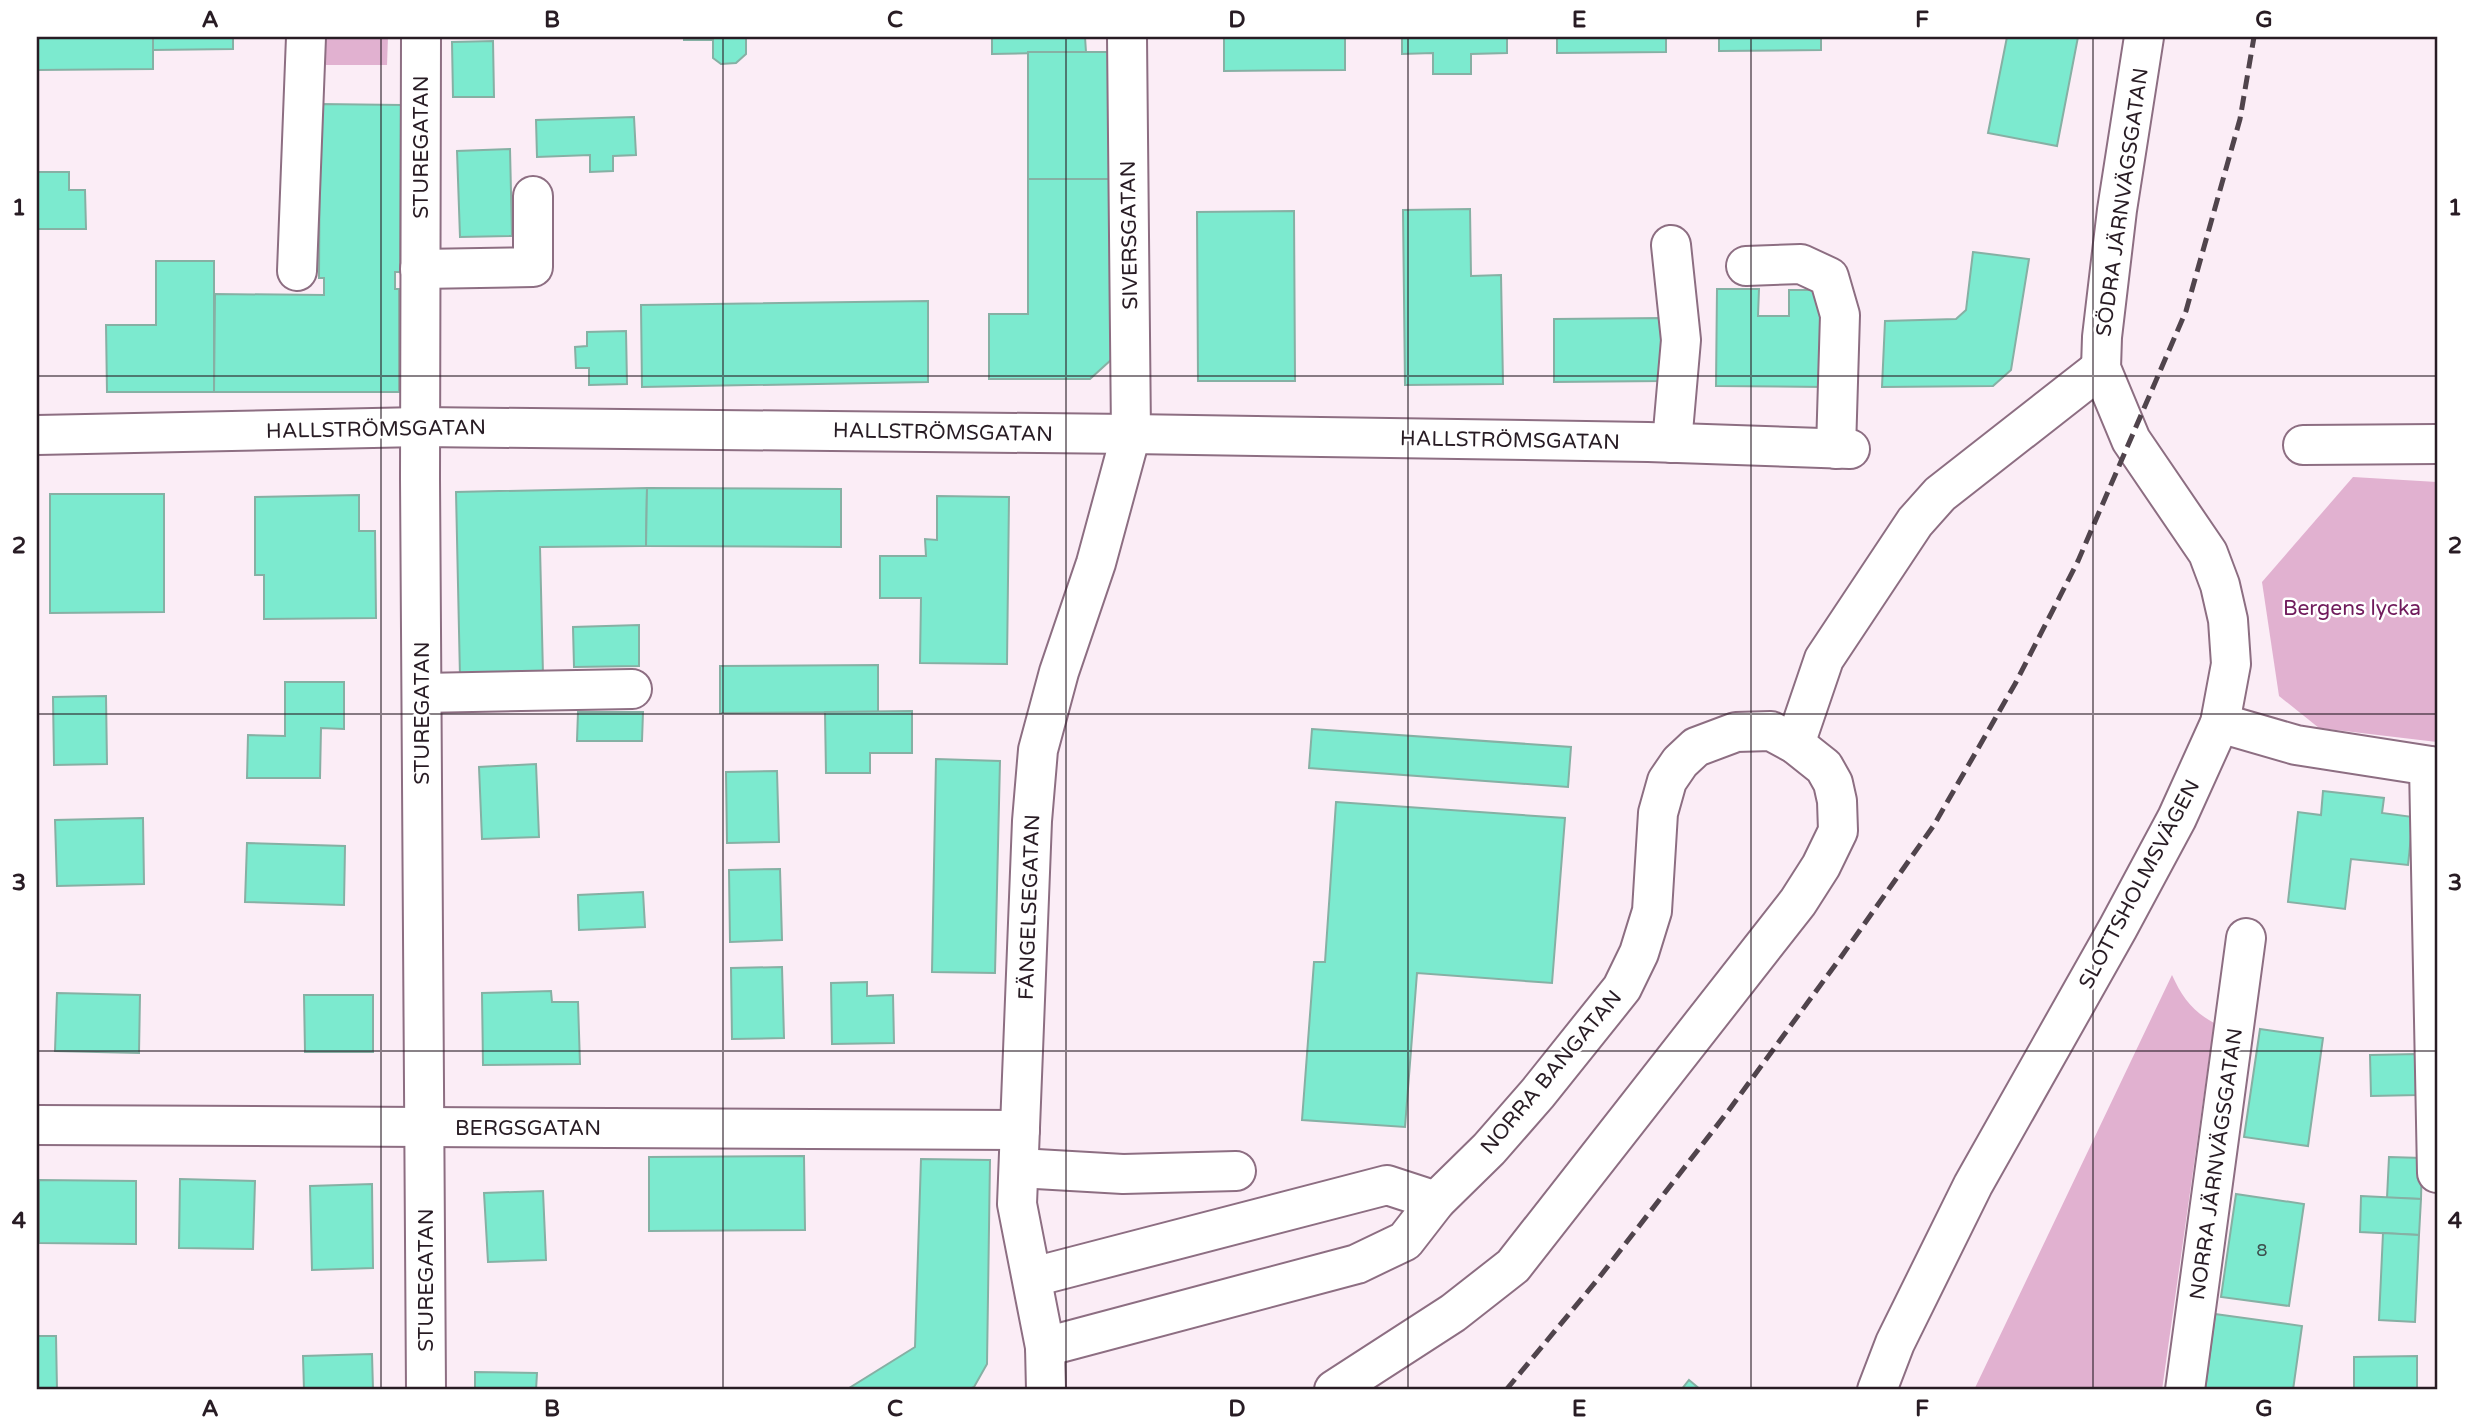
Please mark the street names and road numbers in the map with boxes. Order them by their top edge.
street label: SÖDRA JÄRNVÄGSGATAN [2091,66,2154,338]
street label: STUREGATAN [409,75,434,219]
street label: SIVERSGATAN [1116,160,1143,310]
street label: HALLSTRÖMSGATAN [266,415,486,444]
street label: HALLSTRÖMSGATAN [833,418,1053,447]
street label: HALLSTRÖMSGATAN [1400,426,1620,455]
street label: STUREGATAN [410,641,435,785]
street label: SLOTTSHOLMSVÄGEN [2074,775,2205,993]
street label: FÄNGELSEGATAN [1014,814,1045,1000]
street label: NORRA BANGATAN [1475,985,1627,1159]
street label: NORRA JÄRNVÄGSGATAN [2185,1026,2248,1302]
street label: BERGSGATAN [455,1116,601,1141]
street label: STUREGATAN [414,1208,439,1352]

